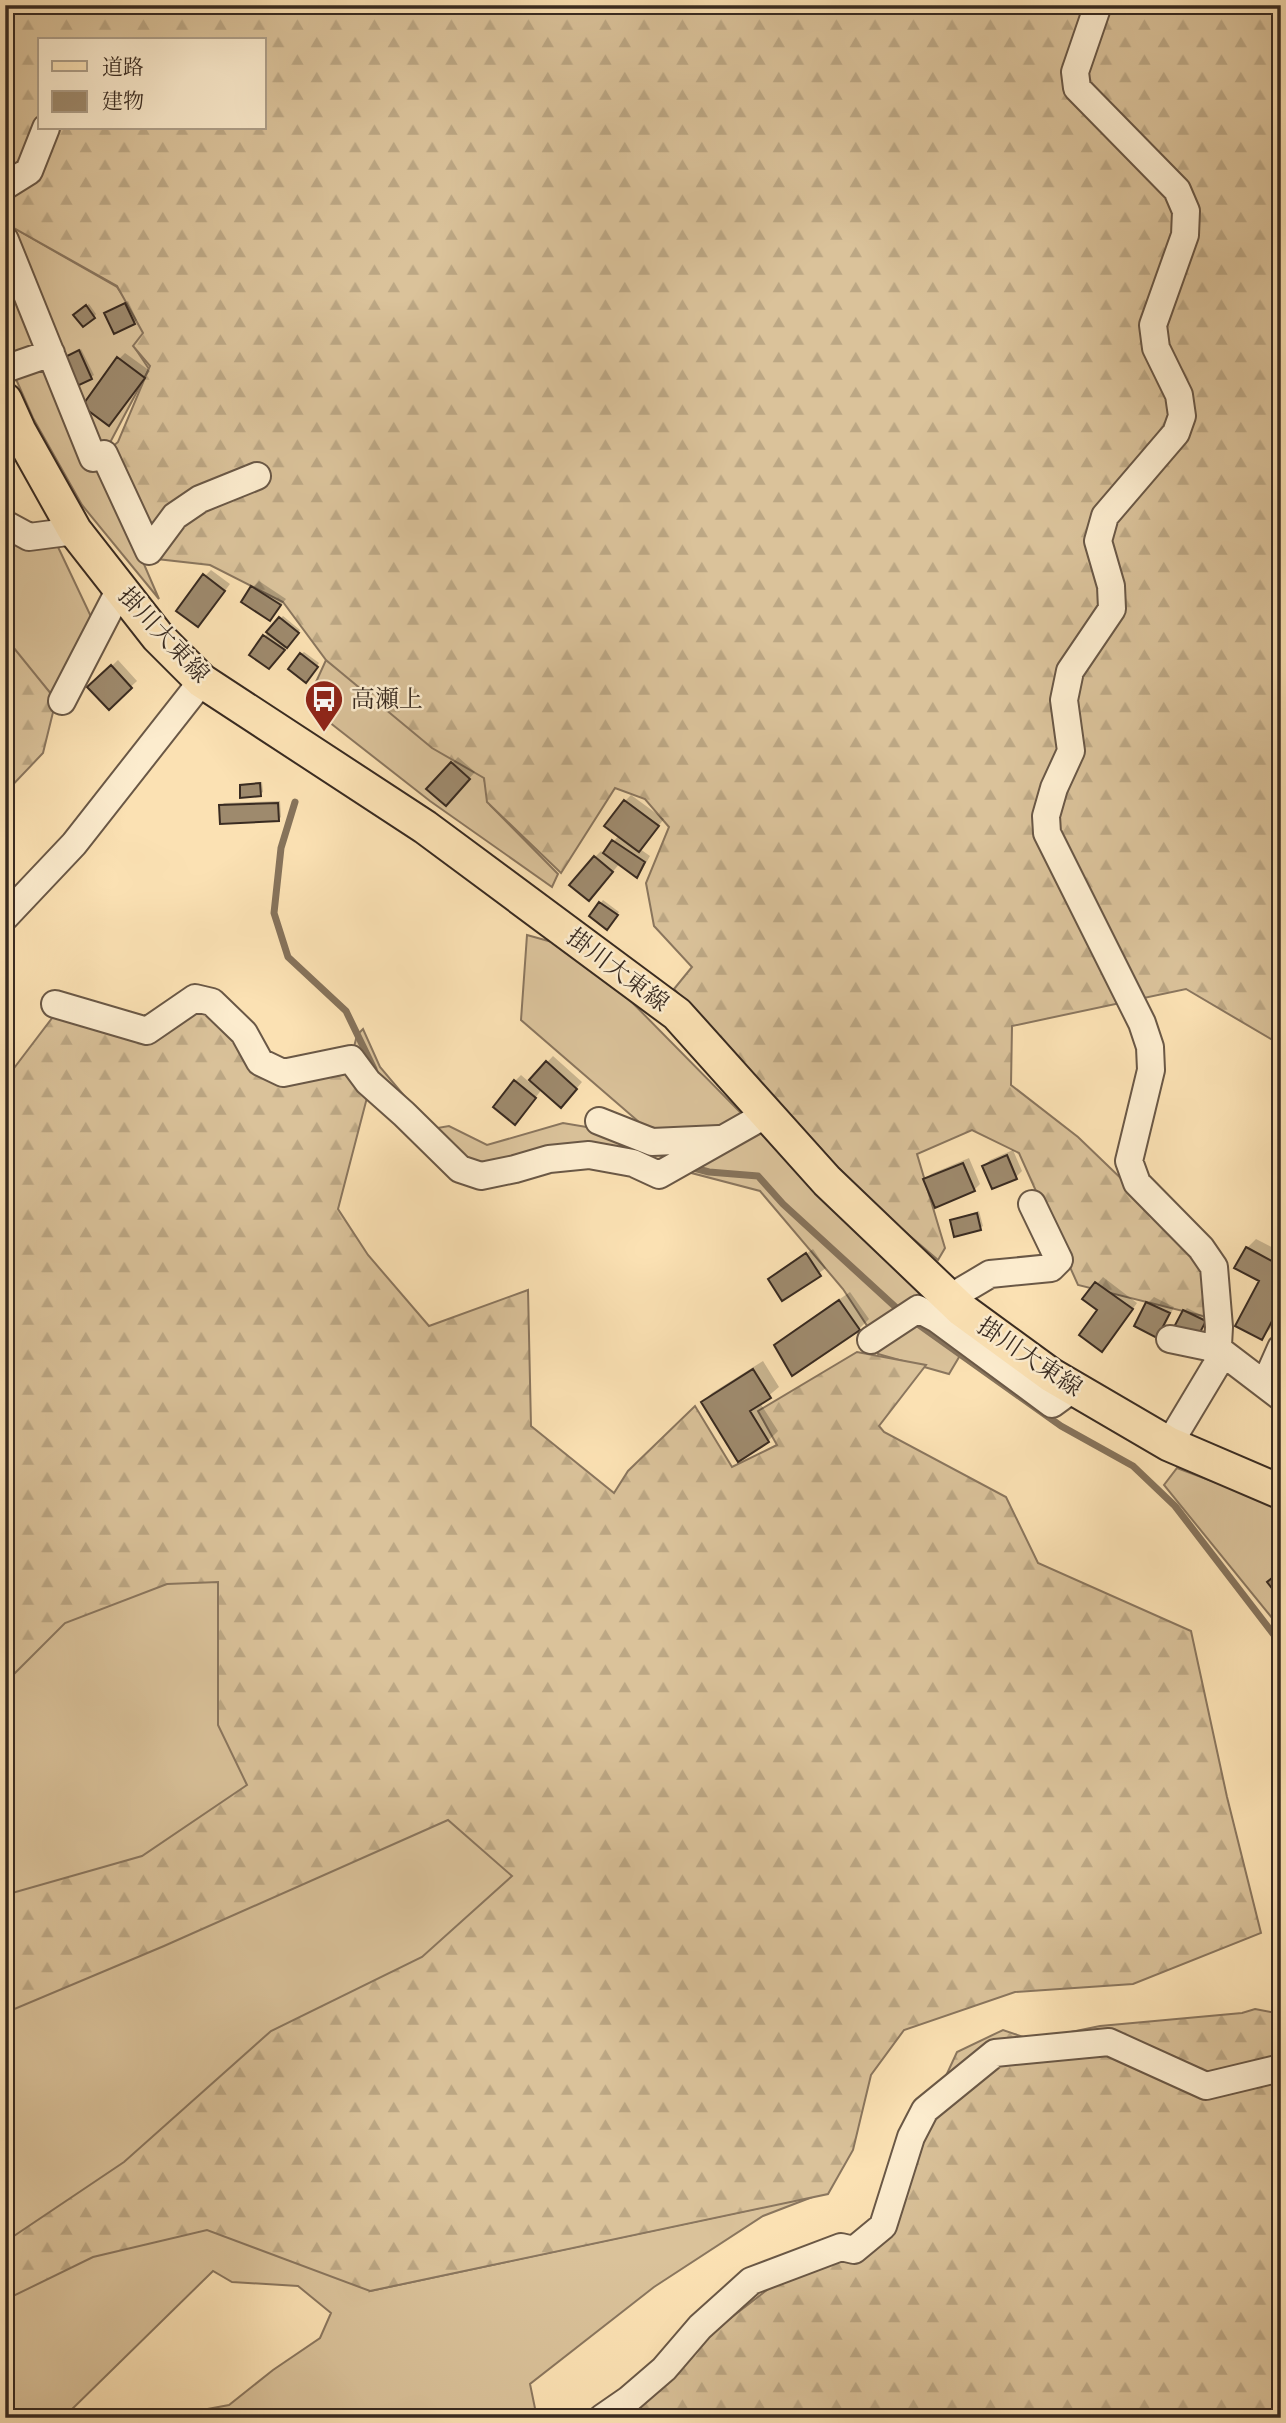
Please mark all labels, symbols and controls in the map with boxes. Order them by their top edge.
legend [38,38,266,130]
text: 道路 [102,55,144,81]
text: 建物 [102,89,144,115]
street label: 掛川大東線 [111,582,215,690]
bus stop icon: 高瀬上 [303,678,345,733]
place label: 高瀬上 [351,685,423,715]
street label: 掛川大東線 [560,923,674,1019]
street label: 掛川大東線 [971,1312,1088,1404]

